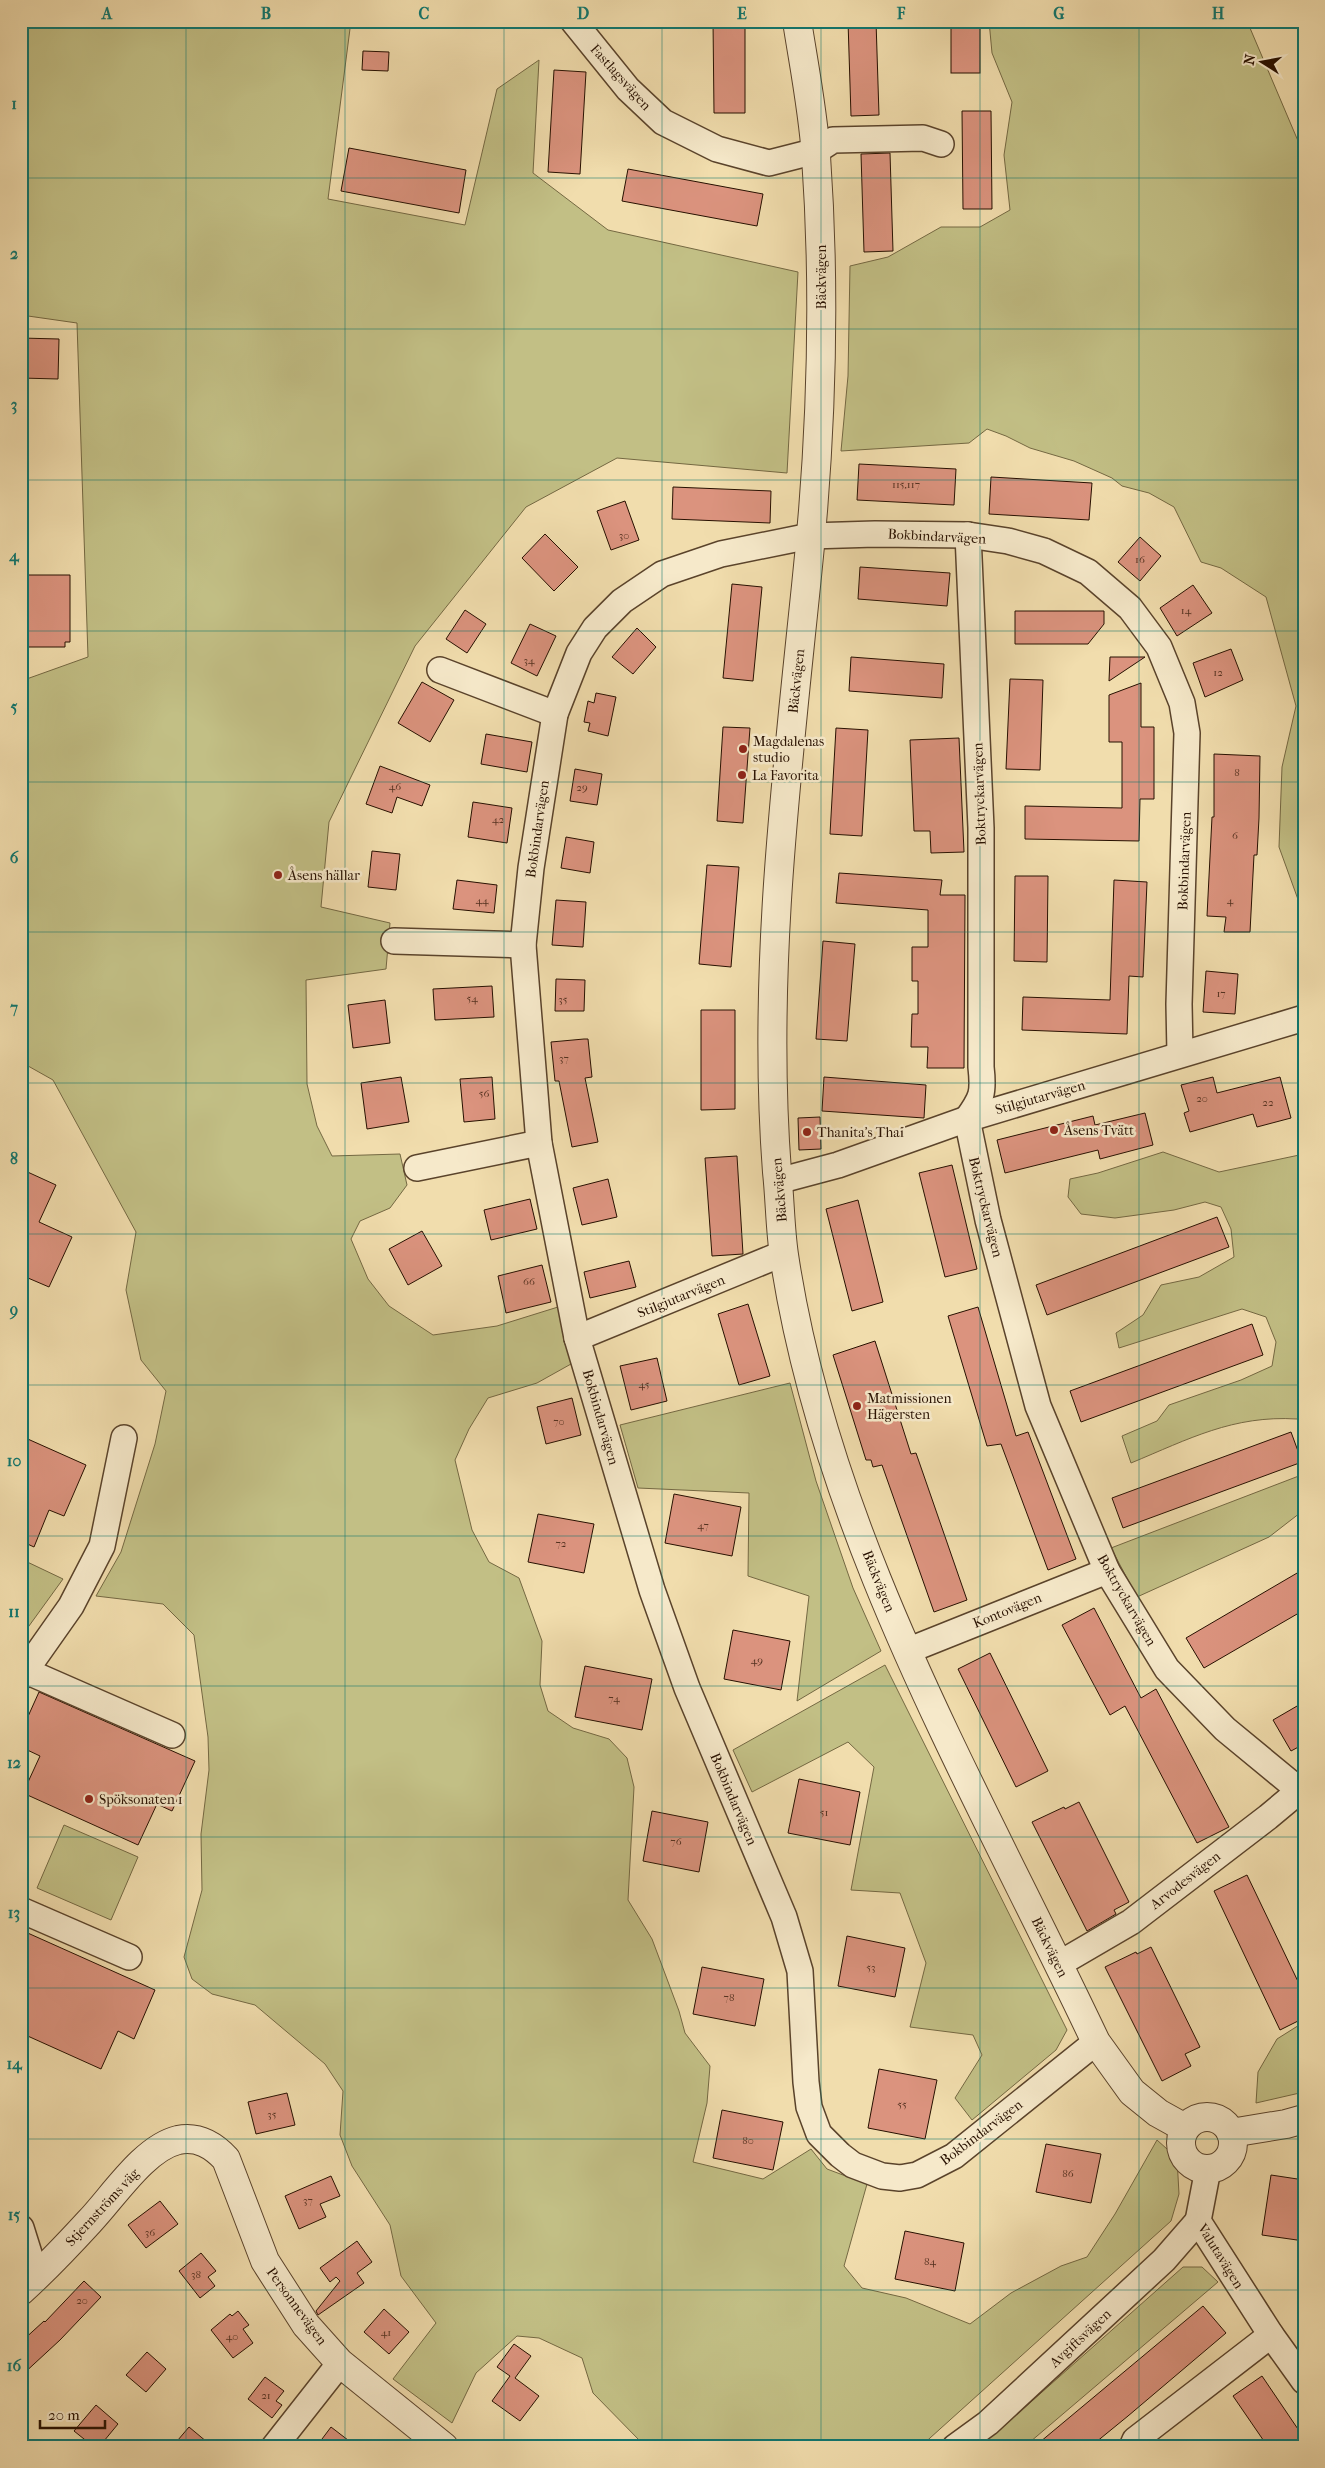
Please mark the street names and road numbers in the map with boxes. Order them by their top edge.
street label: Fastlagsvägen [587,41,655,114]
street label: Bäckvägen [813,245,830,309]
street label: Bokbindarvägen [887,525,987,548]
street label: Bäckvägen [785,648,808,714]
street label: Boktryckarvägen [969,742,990,846]
street label: Bokbindarvägen [522,779,553,879]
street label: Bokbindarvägen [1174,811,1195,911]
street label: Stilgjutarvägen [993,1077,1087,1118]
street label: Boktryckarvägen [965,1155,1006,1259]
street label: Bäckvägen [768,1157,791,1223]
street label: Stilgjutarvägen [635,1271,727,1322]
street label: Bokbindarvägen [579,1367,622,1467]
street label: Bäckvägen [859,1548,899,1614]
street label: Boktryckarvägen [1093,1551,1160,1649]
street label: Kontovägen [970,1589,1044,1632]
street label: Bokbindarvägen [706,1750,761,1848]
street label: Arvodesvägen [1146,1848,1224,1914]
street label: Bäckvägen [1028,1914,1071,1980]
street label: Bokbindarvägen [937,2096,1026,2169]
street label: Stjernströms väg [62,2164,143,2250]
street label: Valutavägen [1193,2220,1247,2292]
street label: Personnevägen [263,2264,331,2349]
street label: Avgiftsvägen [1045,2306,1115,2372]

